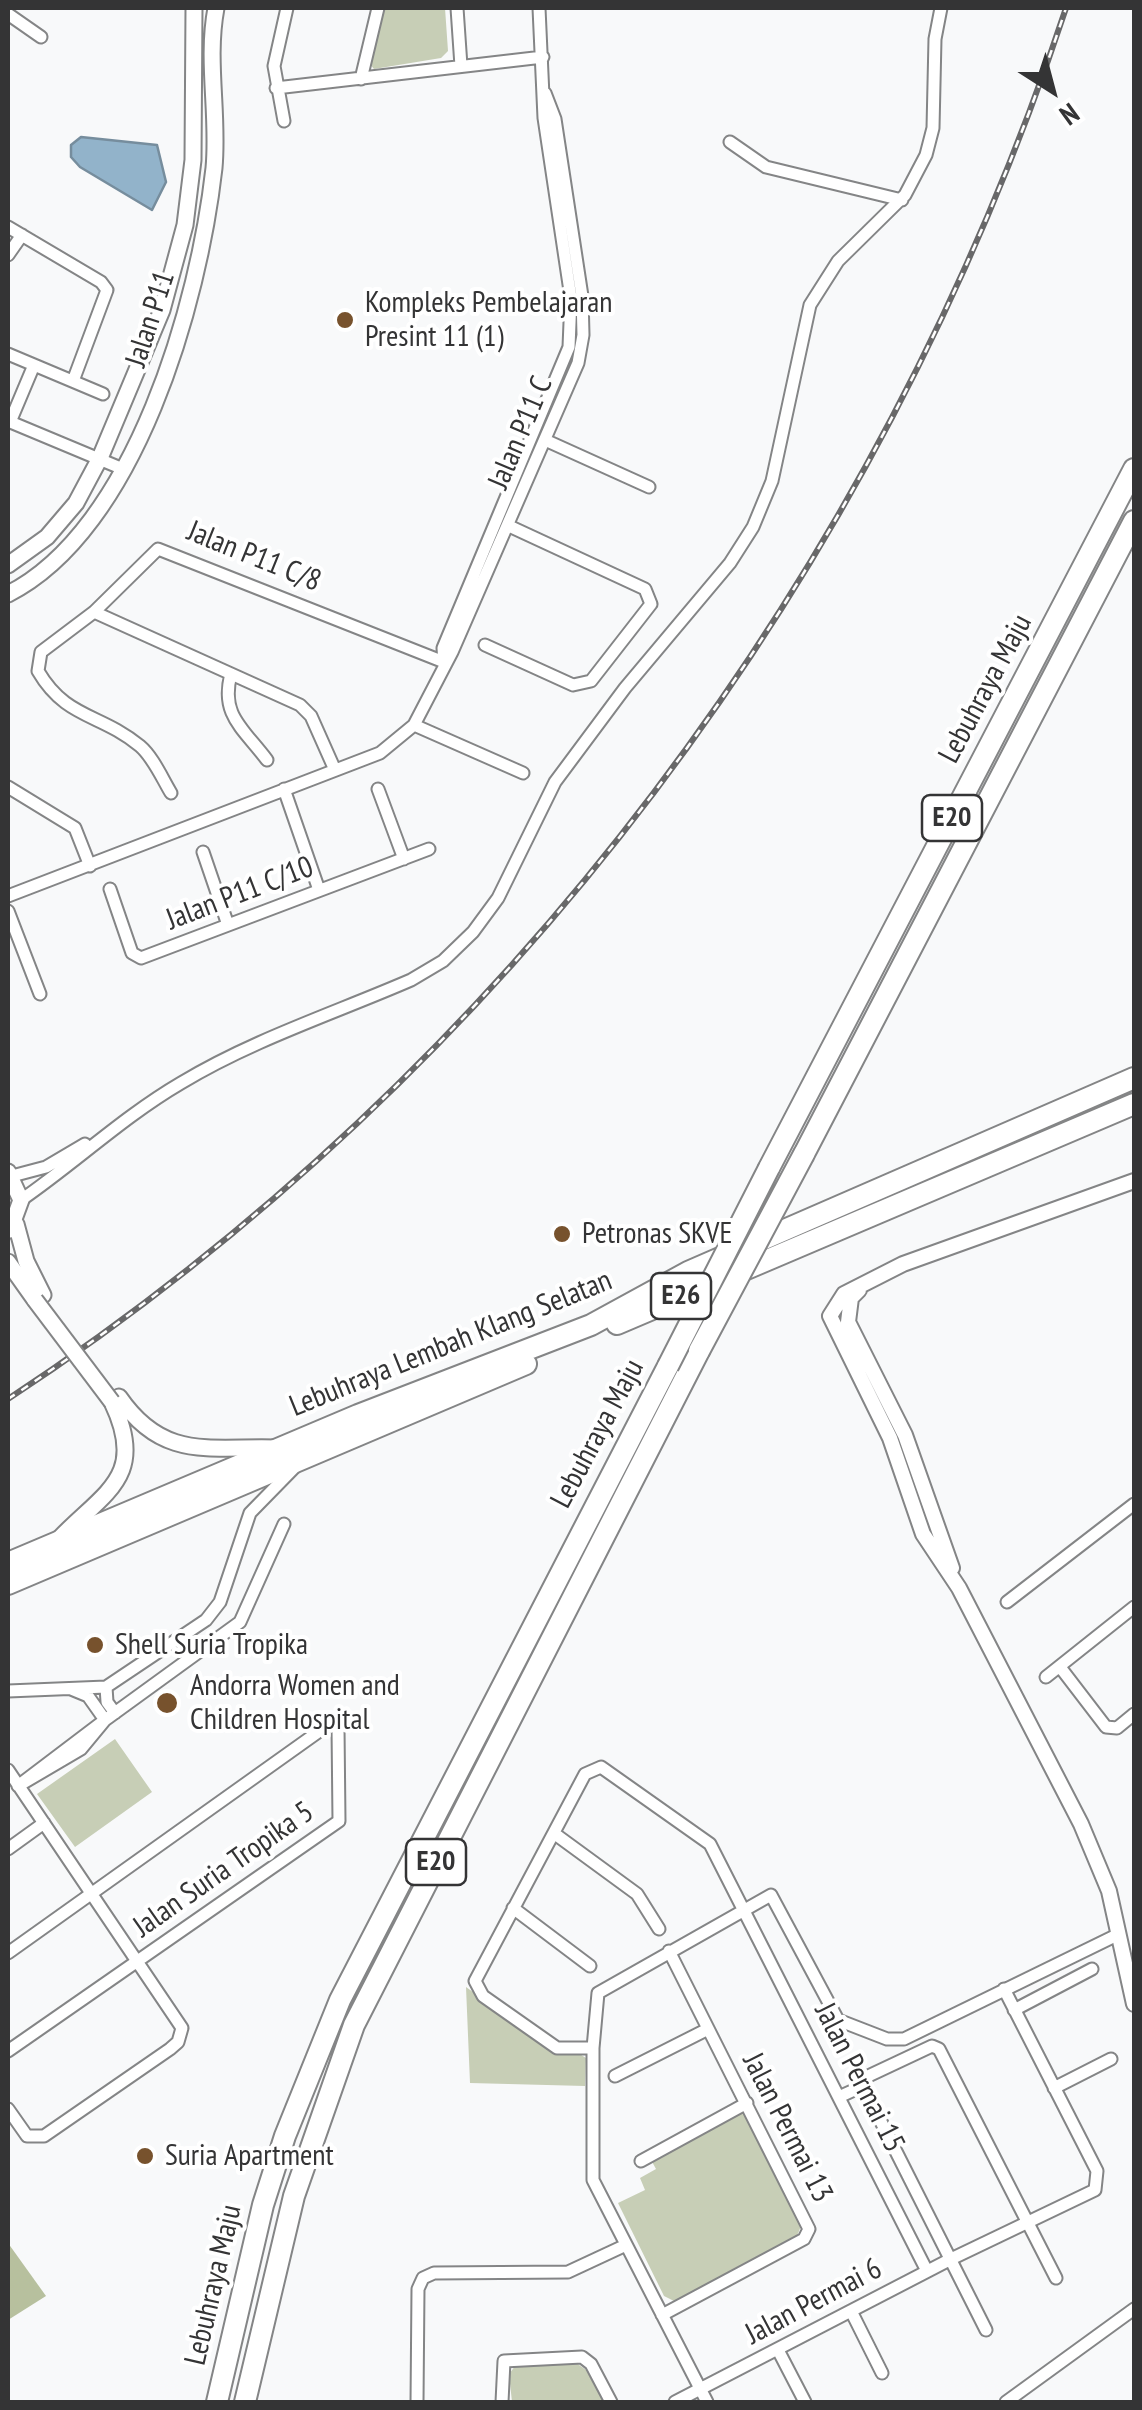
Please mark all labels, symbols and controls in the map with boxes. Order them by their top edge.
north arrow [1002,40,1102,140]
text: N [1053,95,1087,134]
street label: Jalan P11 [119,267,183,371]
place label: Kompleks Pembelajaran Presint 11 (1) [365,285,612,356]
marker: Kompleks Pembelajaran Presint 11 (1) [334,309,356,331]
street label: Jalan P11 C [481,371,561,495]
street label: Jalan P11 C/8 [182,514,326,600]
street label: Lebuhraya Maju [932,609,1040,769]
road number: E20 [922,795,982,841]
street label: Jalan P11 C/10 [162,850,318,938]
place label: Petronas SKVE [582,1216,732,1252]
marker: Petronas SKVE [551,1223,573,1245]
street label: Lebuhraya Lembah Klang Selatan [285,1263,617,1425]
road number: E26 [651,1273,711,1319]
street label: Lebuhraya Maju [544,1354,652,1514]
place label: Shell Suria Tropika [115,1627,308,1663]
marker: Shell Suria Tropika [84,1634,106,1656]
place label: Andorra Women and Children Hospital [190,1668,400,1738]
marker: Andorra Women and Children Hospital [154,1690,180,1716]
street label: Jalan Suria Tropika 5 [127,1795,321,1945]
road number: E20 [406,1839,466,1885]
street label: Jalan Permai 15 [806,1997,912,2159]
street label: Jalan Permai 13 [734,2047,840,2209]
place label: Suria Apartment [165,2138,334,2174]
marker: Suria Apartment [134,2145,156,2167]
street label: Lebuhraya Maju [178,2201,250,2369]
street label: Jalan Permai 6 [740,2251,888,2353]

